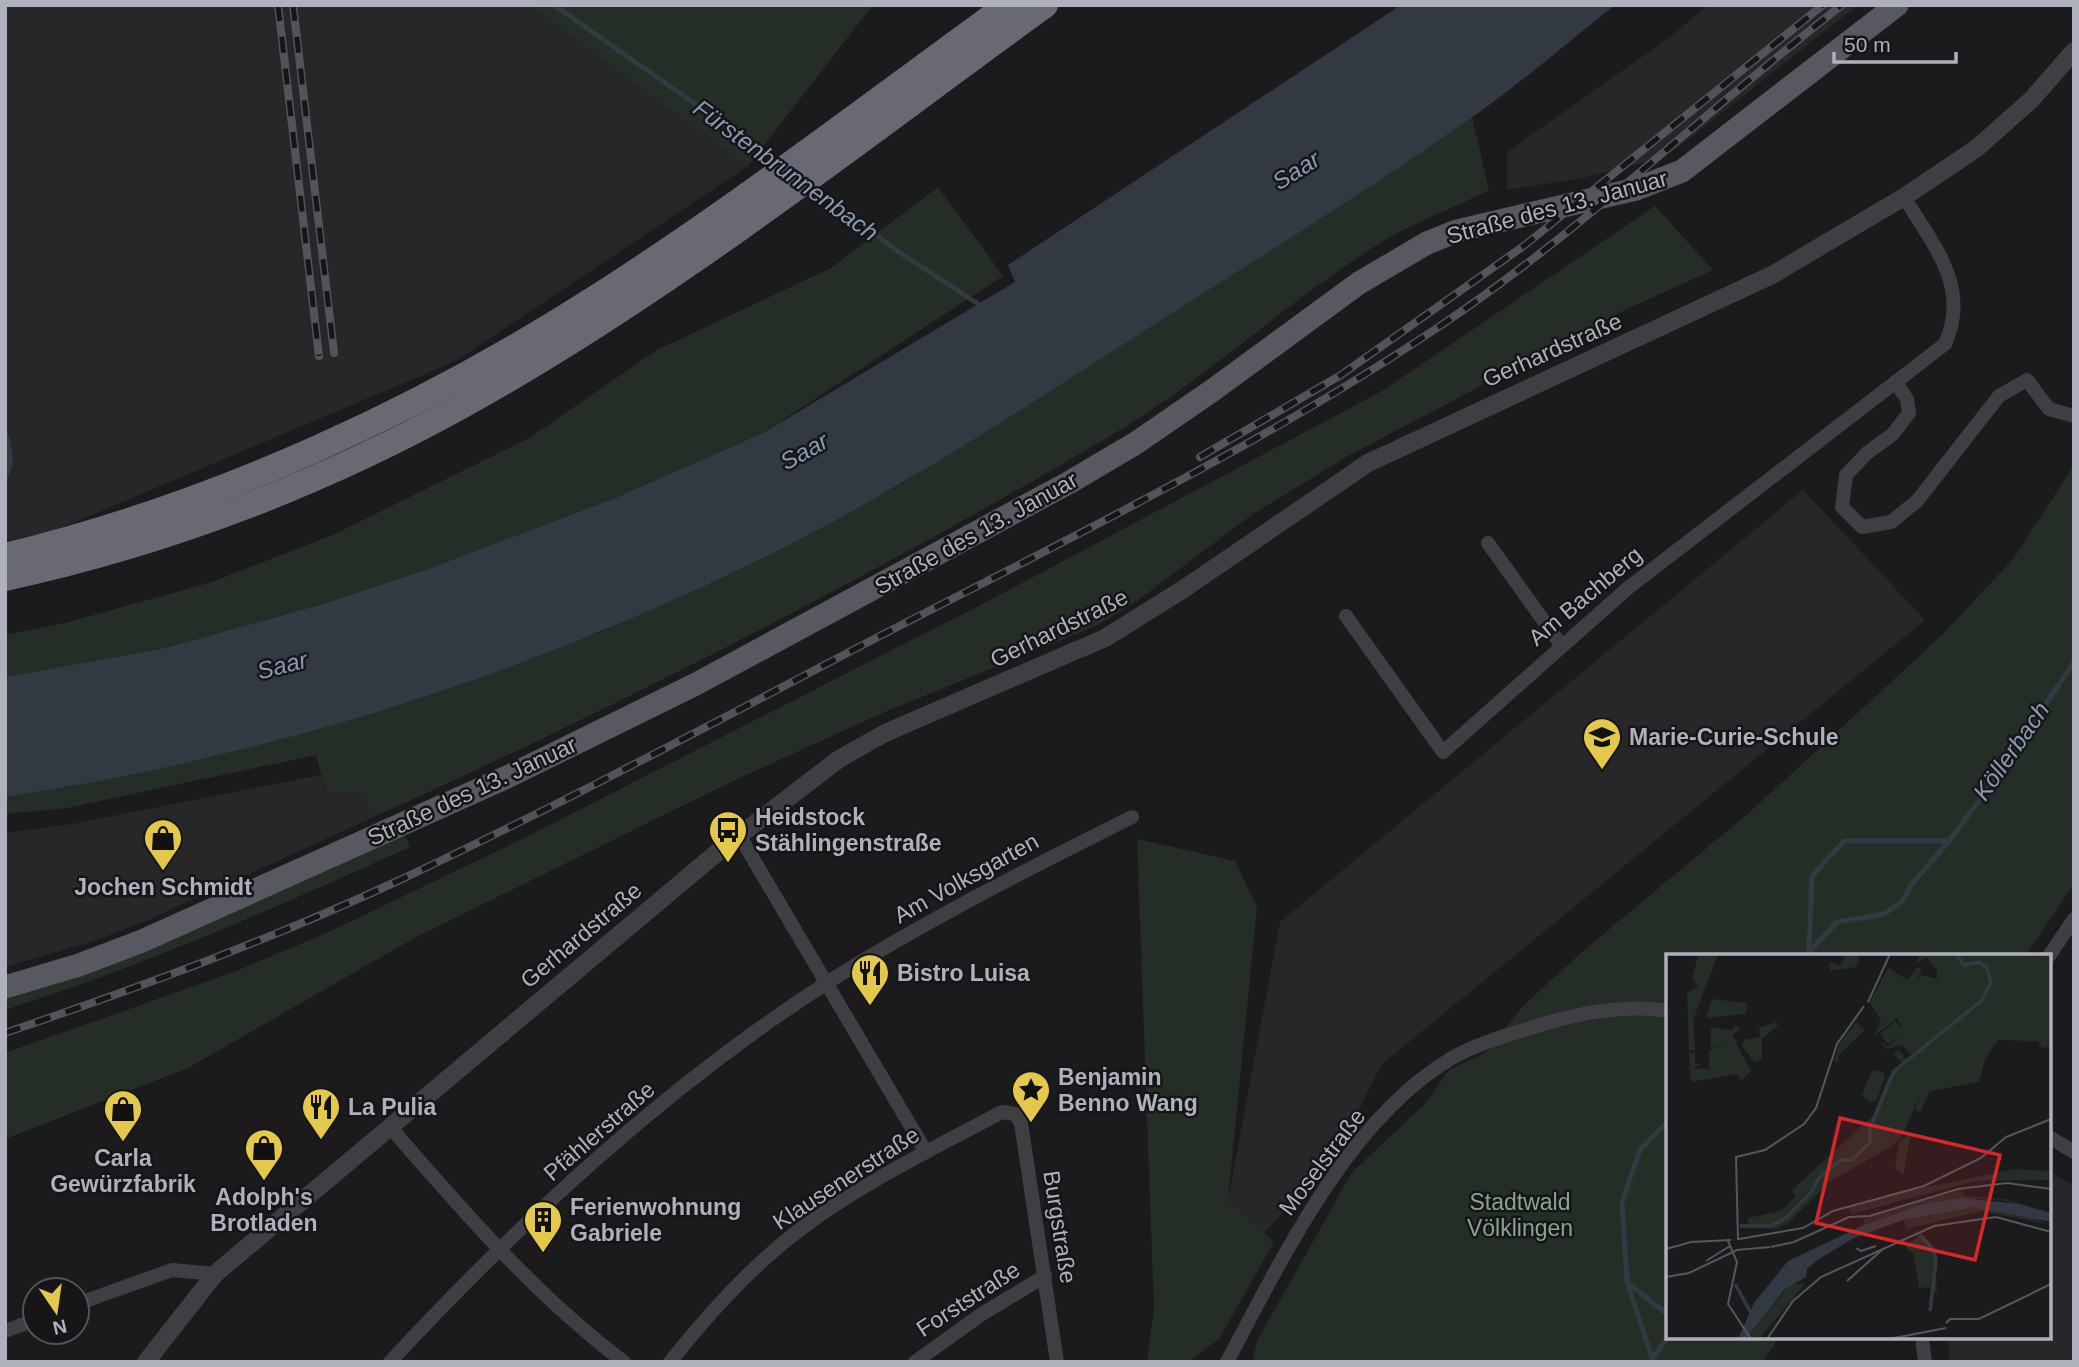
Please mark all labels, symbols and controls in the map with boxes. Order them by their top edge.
scale bar [1834,21,1956,65]
text: 50 m [1844,33,1891,56]
water label: Fürstenbrunnenbach [688,94,884,246]
water label: Saar [1267,145,1326,195]
street label: Straße des 13. Januar [1444,165,1671,249]
street label: Gerhardstraße [1478,308,1626,392]
water label: Saar [775,426,834,475]
street label: Straße des 13. Januar [870,466,1082,600]
street label: Am Bachberg [1523,541,1647,651]
street label: Gerhardstraße [986,584,1132,672]
water label: Saar [254,646,311,684]
water label: Köllerbach [1967,697,2055,805]
school or university icon: Marie-Curie-Schule [1581,716,1623,771]
place label: Marie-Curie-Schule [1629,724,1839,750]
street label: Straße des 13. Januar [363,731,581,851]
place label: Heidstock Stählingenstraße [755,804,942,856]
bus stop icon: Heidstock Stählingenstraße [707,809,749,864]
shop icon: Jochen Schmidt [142,817,184,872]
street label: Am Volksgarten [889,828,1043,928]
place label: Jochen Schmidt [74,874,252,900]
street label: Gerhardstraße [515,877,647,993]
restaurant icon: Bistro Luisa [849,952,891,1007]
inset map [1666,954,2051,1339]
place label: Bistro Luisa [897,960,1030,986]
place label: Benjamin Benno Wang [1058,1064,1198,1116]
place icon: Benjamin Benno Wang [1010,1069,1052,1124]
street label: Pfählerstraße [538,1076,660,1186]
restaurant icon: La Pulia [300,1086,342,1141]
shop icon: Carla Gewürzfabrik [102,1088,144,1143]
place label: La Pulia [348,1094,436,1120]
street label: Moselstraße [1274,1104,1370,1220]
street label: Klausenerstraße [768,1121,924,1235]
shop icon: Adolph's Brotladen [243,1127,285,1182]
place label: Carla Gewürzfabrik [50,1145,196,1197]
street label: Burgstraße [1038,1169,1082,1285]
place label: Adolph's Brotladen [210,1184,318,1236]
park label: Stadtwald Völklingen [1467,1189,1573,1241]
place label: Ferienwohnung Gabriele [570,1194,741,1246]
building icon: Ferienwohnung Gabriele [522,1199,564,1254]
street label: Forststraße [912,1256,1024,1342]
north arrow [21,1276,91,1346]
text: N [51,1315,69,1339]

